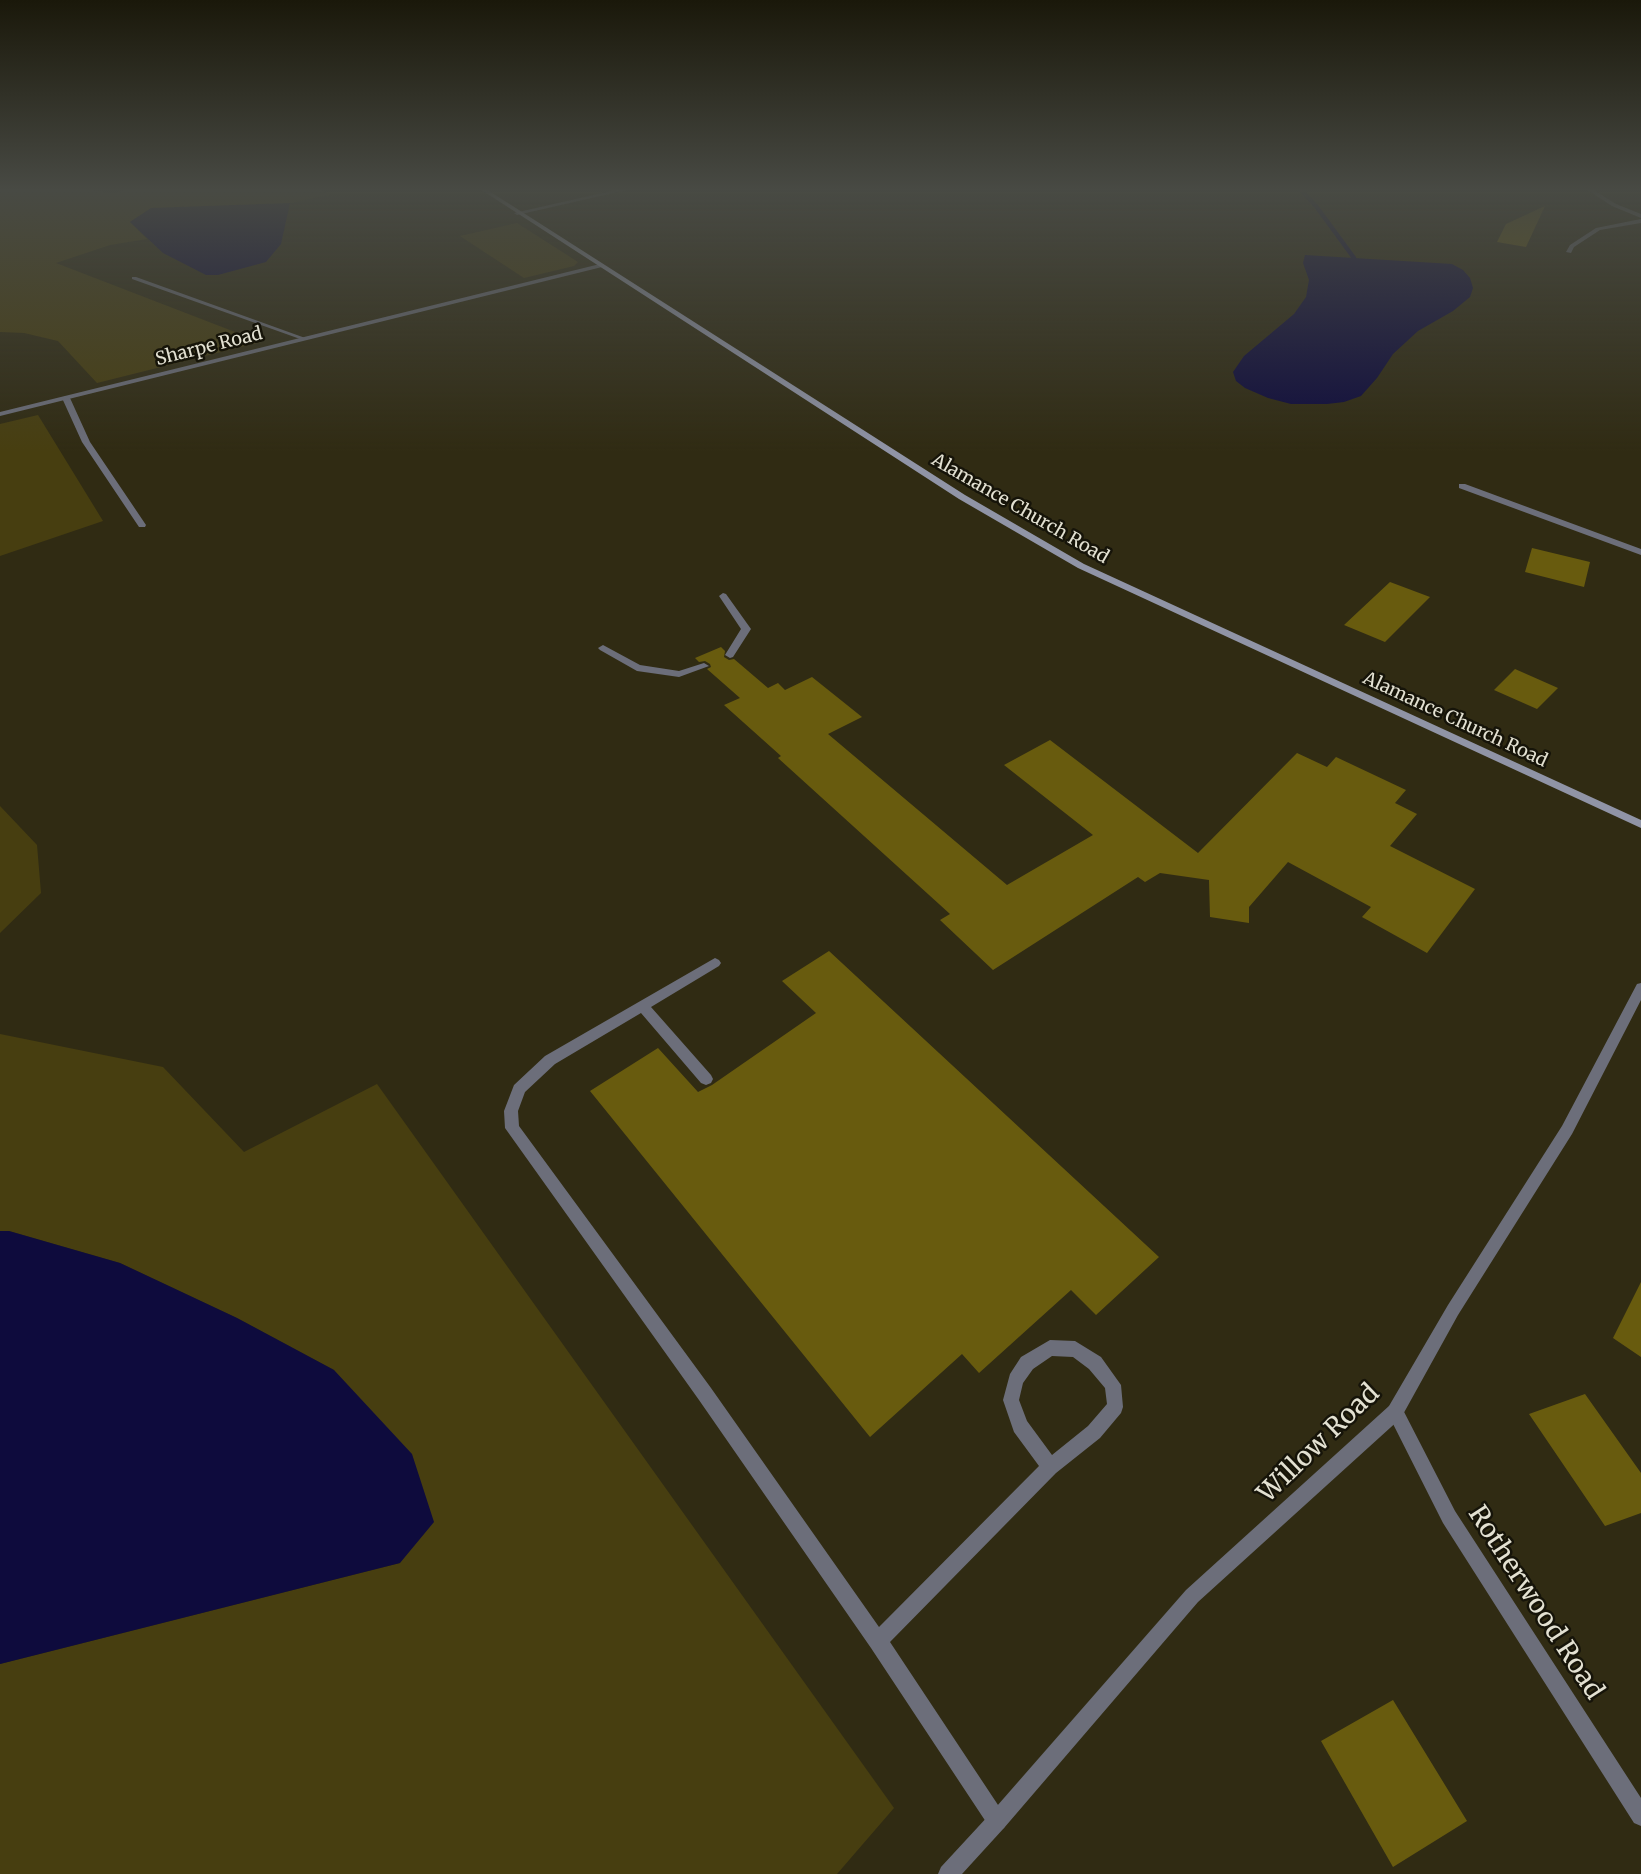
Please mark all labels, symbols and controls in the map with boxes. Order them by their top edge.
street label: Sharpe Road [153,323,265,371]
street label: Alamance Church Road [928,449,1112,569]
street label: Alamance Church Road [1359,668,1551,772]
street label: Willow Road [1252,1378,1386,1510]
street label: Rotherwood Road [1461,1500,1609,1706]

